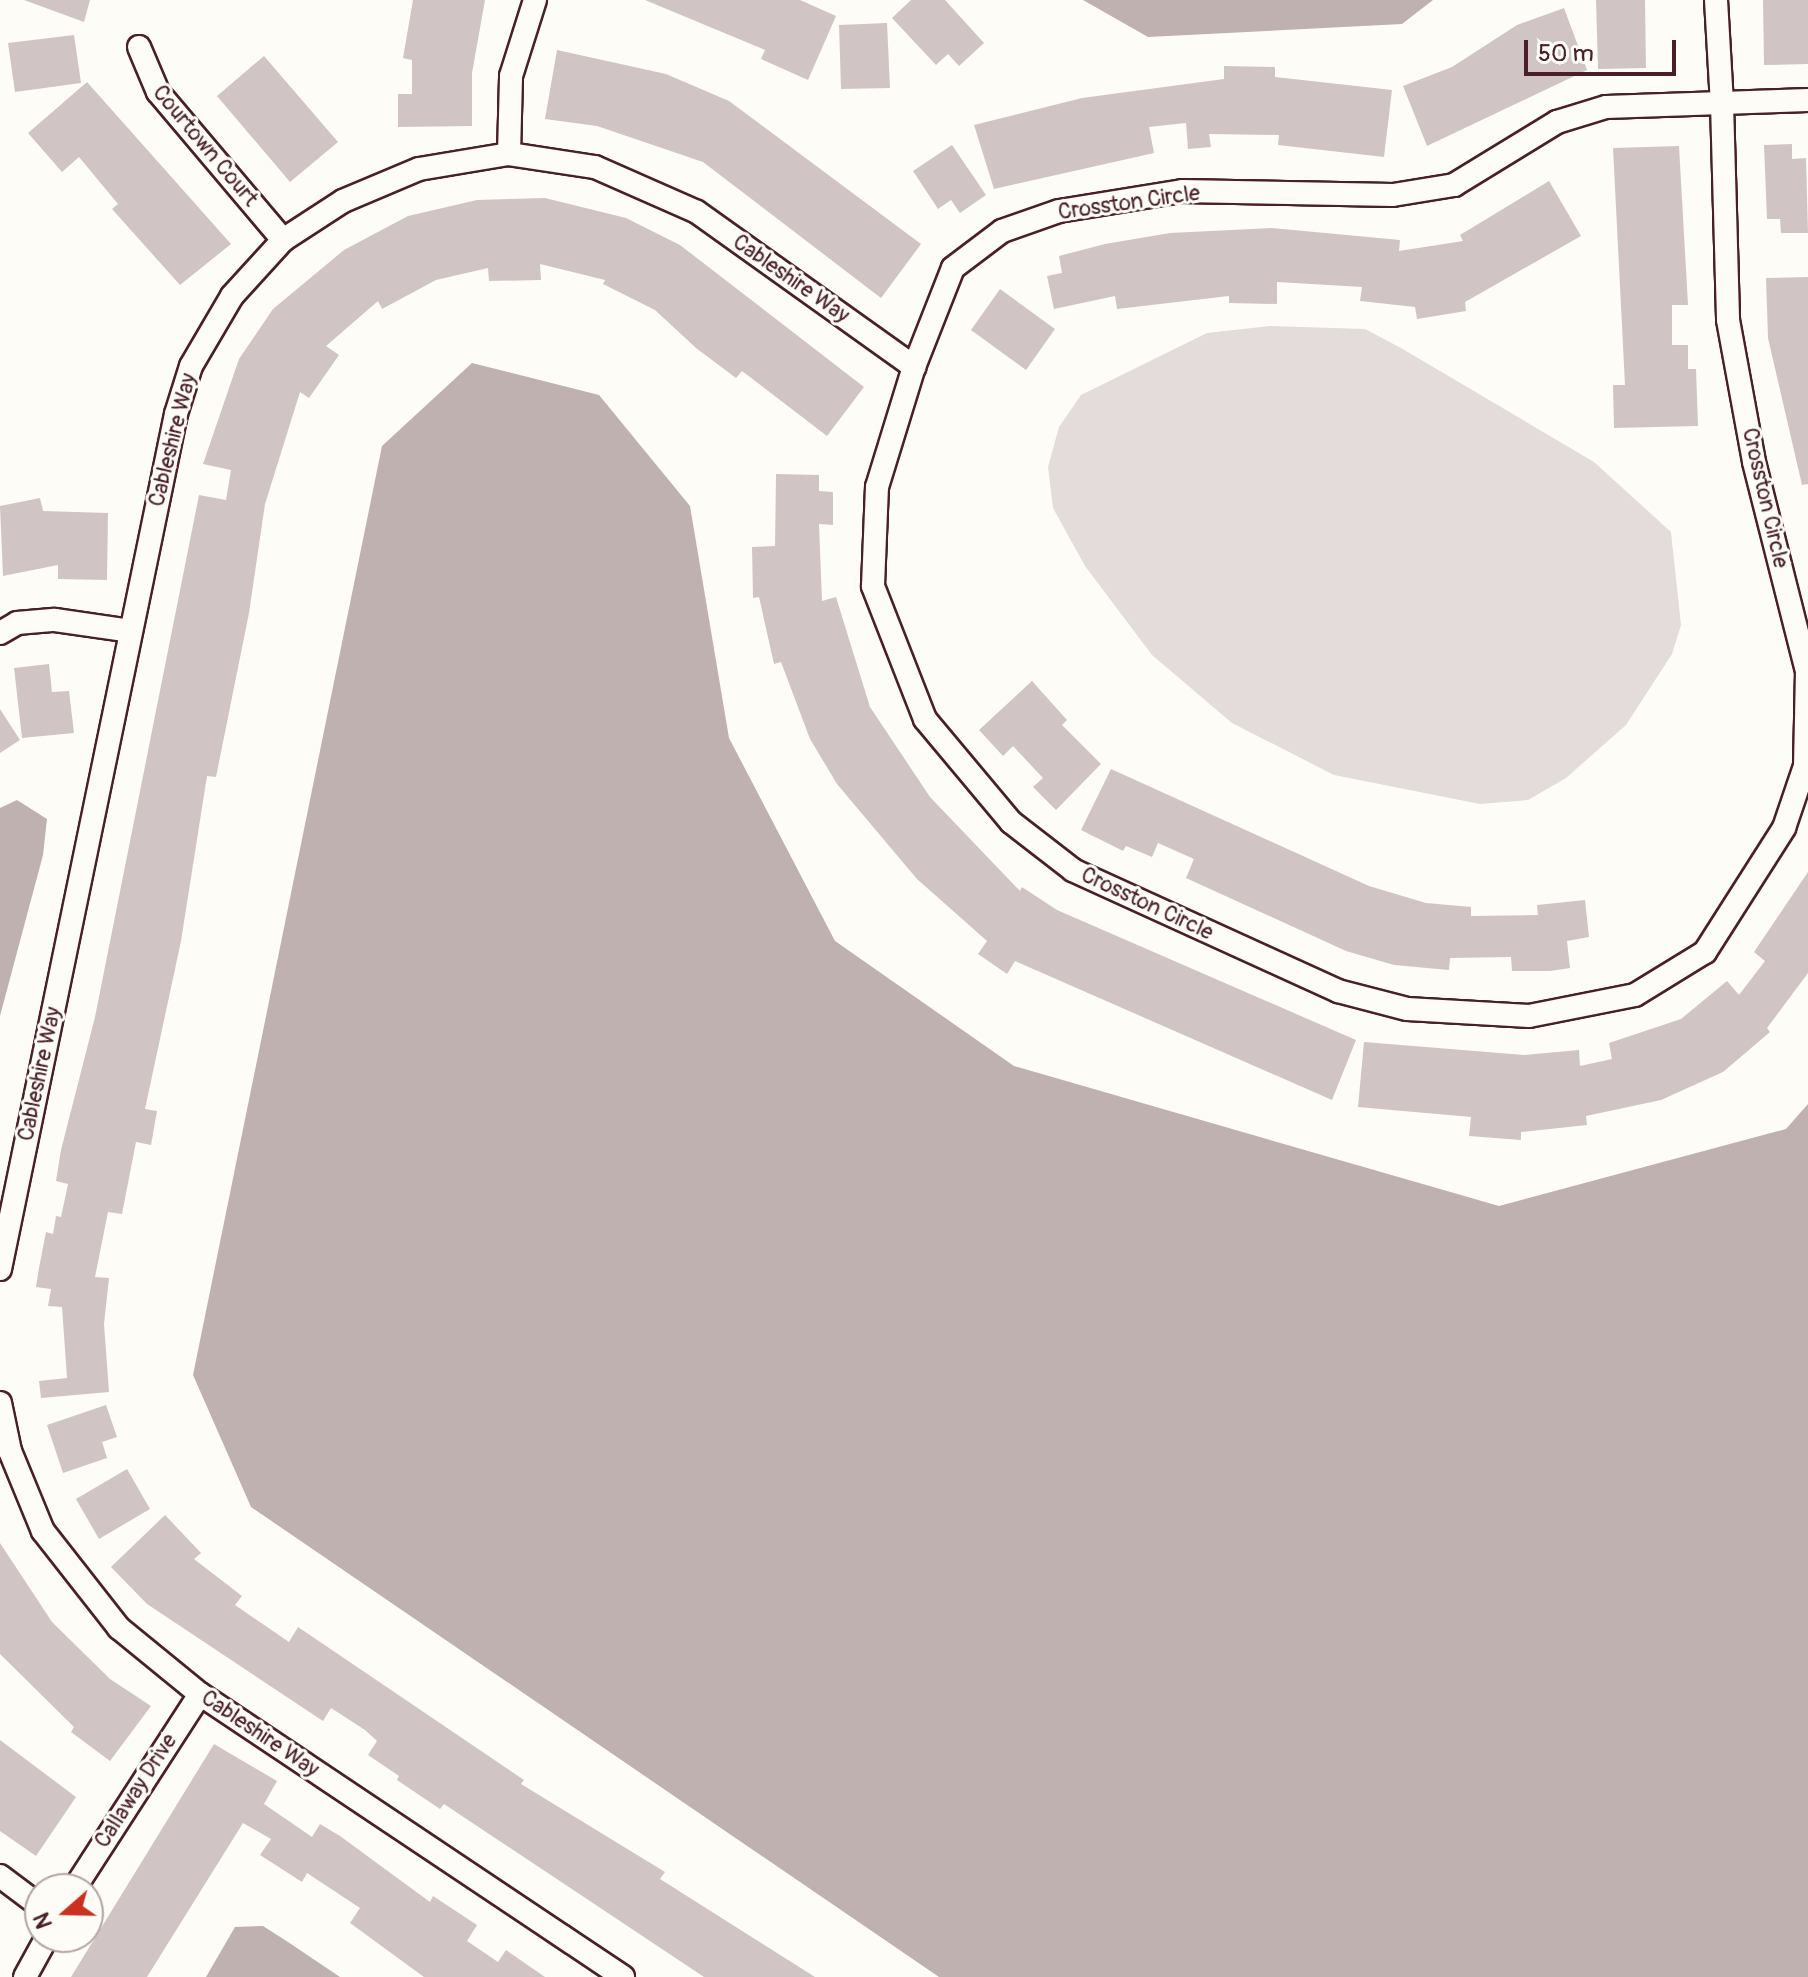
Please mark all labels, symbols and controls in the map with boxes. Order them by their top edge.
scale bar [1528,24,1680,74]
text: 50 m [1538,39,1594,68]
street label: Courtown Court [147,80,263,212]
street label: Crosston Circle [1056,180,1202,226]
street label: Cableshire Way [728,229,854,329]
street label: Cableshire Way [144,371,202,509]
street label: Crosston Circle [1736,425,1794,571]
street label: Crosston Circle [1077,862,1217,946]
street label: Cableshire Way [13,1005,67,1143]
street label: Cableshire Way [196,1685,324,1783]
street label: Callaway Drive [89,1729,183,1853]
north arrow [24,1873,104,1953]
text: N [28,1909,59,1932]

